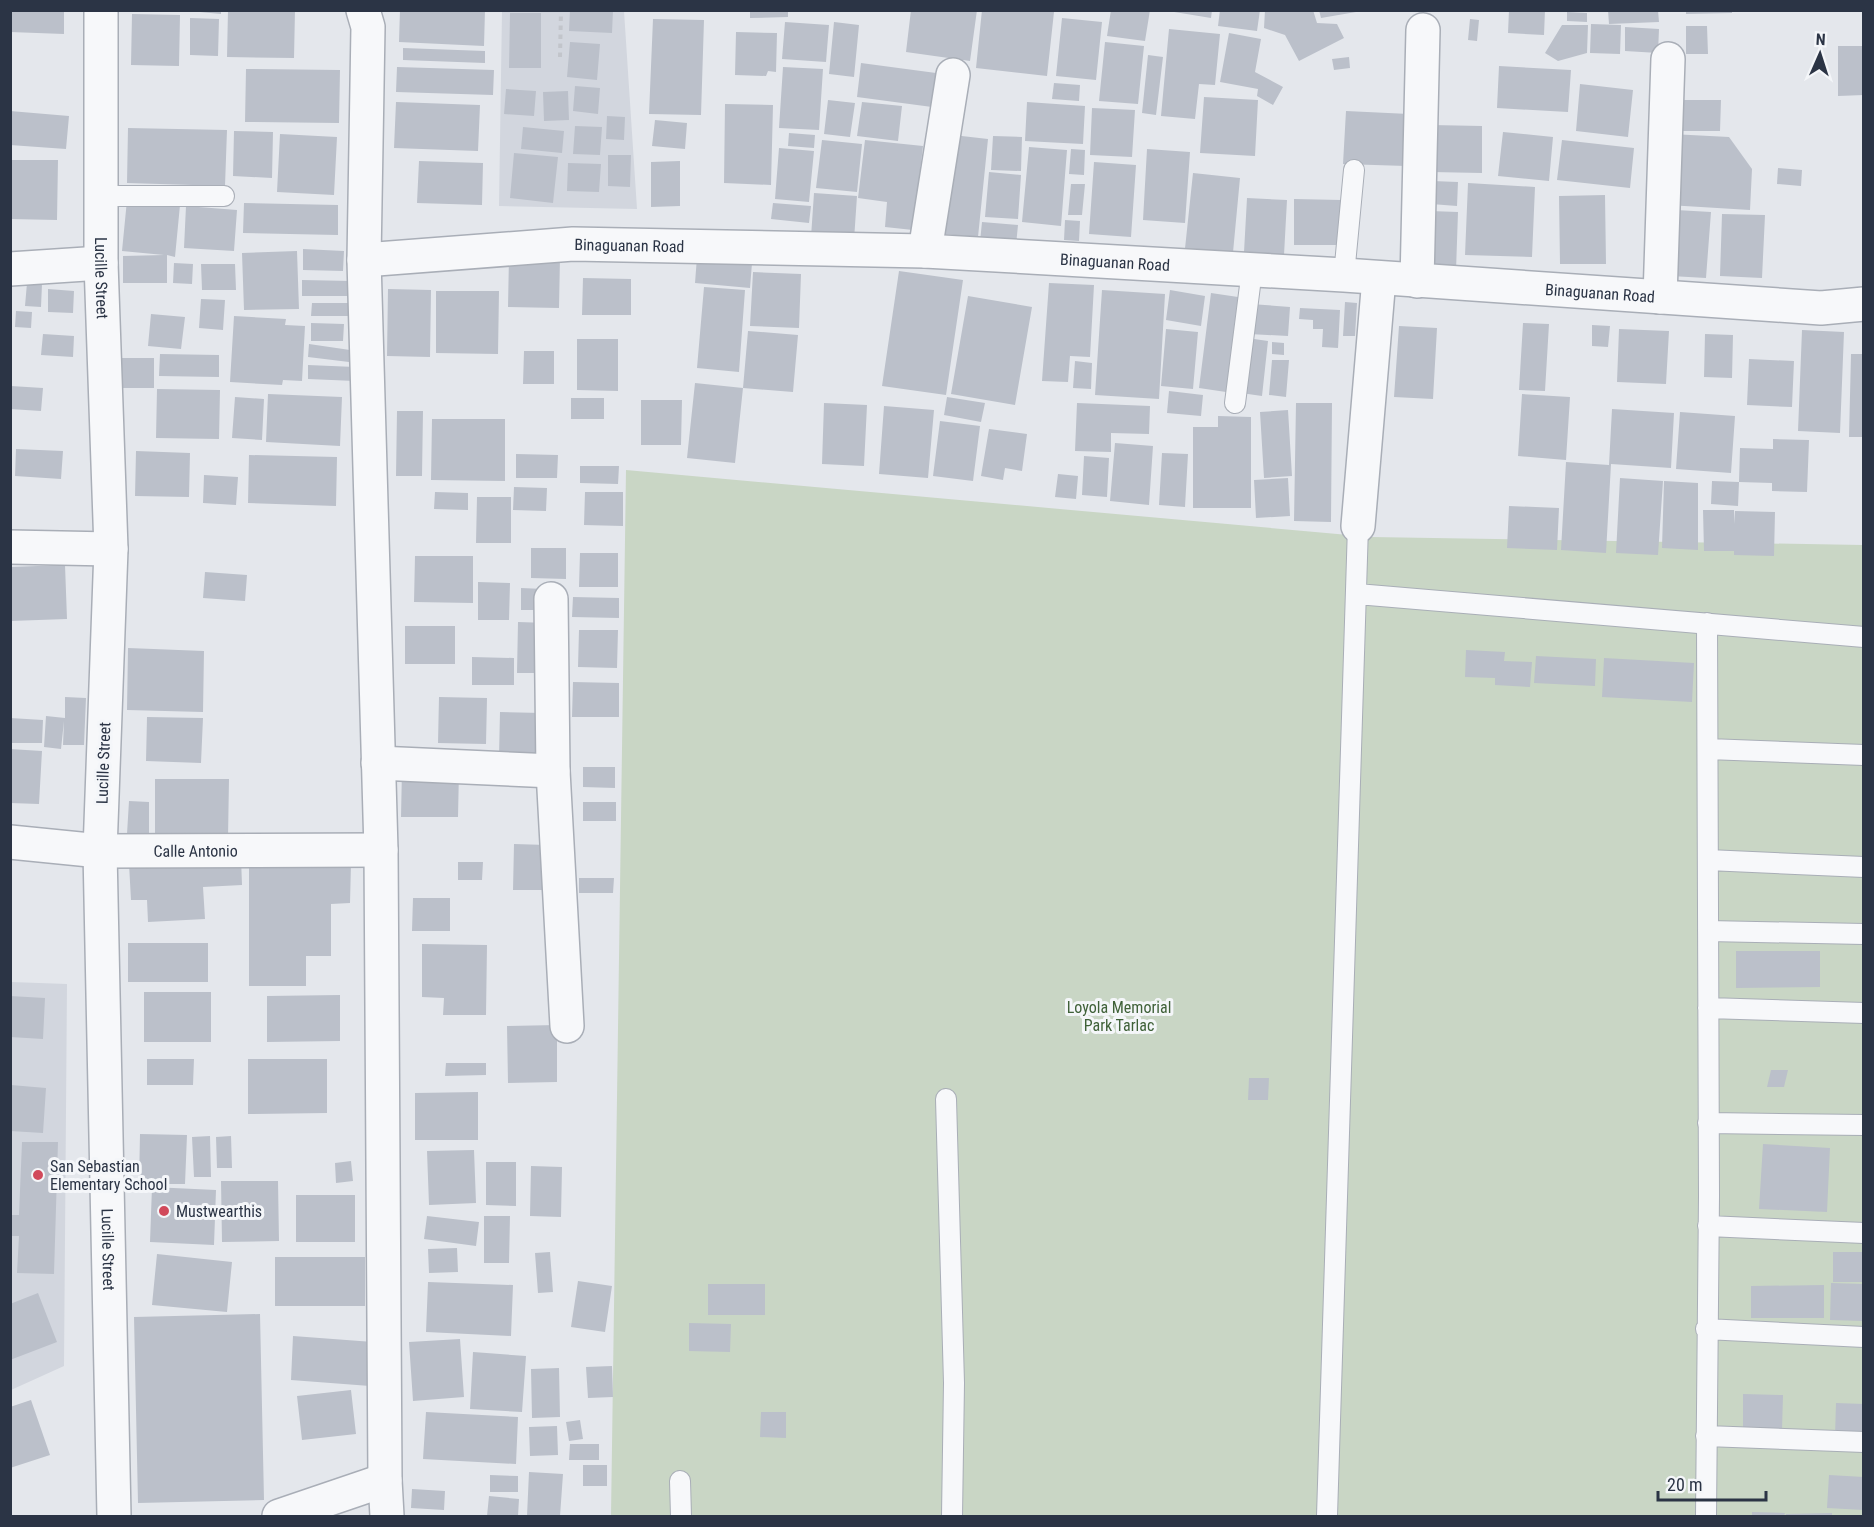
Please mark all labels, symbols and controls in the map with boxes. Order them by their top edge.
north arrow [1790,24,1850,84]
text: N [1815,30,1826,49]
street label: Binaguanan Road [574,235,685,256]
street label: Lucille Street [91,237,112,320]
street label: Binaguanan Road [1059,250,1170,275]
street label: Binaguanan Road [1544,280,1656,306]
street label: Lucille Street [93,721,114,804]
street label: Calle Antonio [153,842,238,861]
park label: Loyola Memorial Park Tarlac [1067,998,1171,1035]
place label: San Sebastian Elementary School [50,1157,167,1194]
marker: San Sebastian Elementary School [31,1168,45,1182]
place label: Mustwearthis [176,1202,262,1221]
marker: Mustwearthis [157,1204,171,1218]
street label: Lucille Street [98,1208,118,1291]
scale bar [1658,1464,1766,1502]
text: 20 m [1667,1474,1702,1495]

